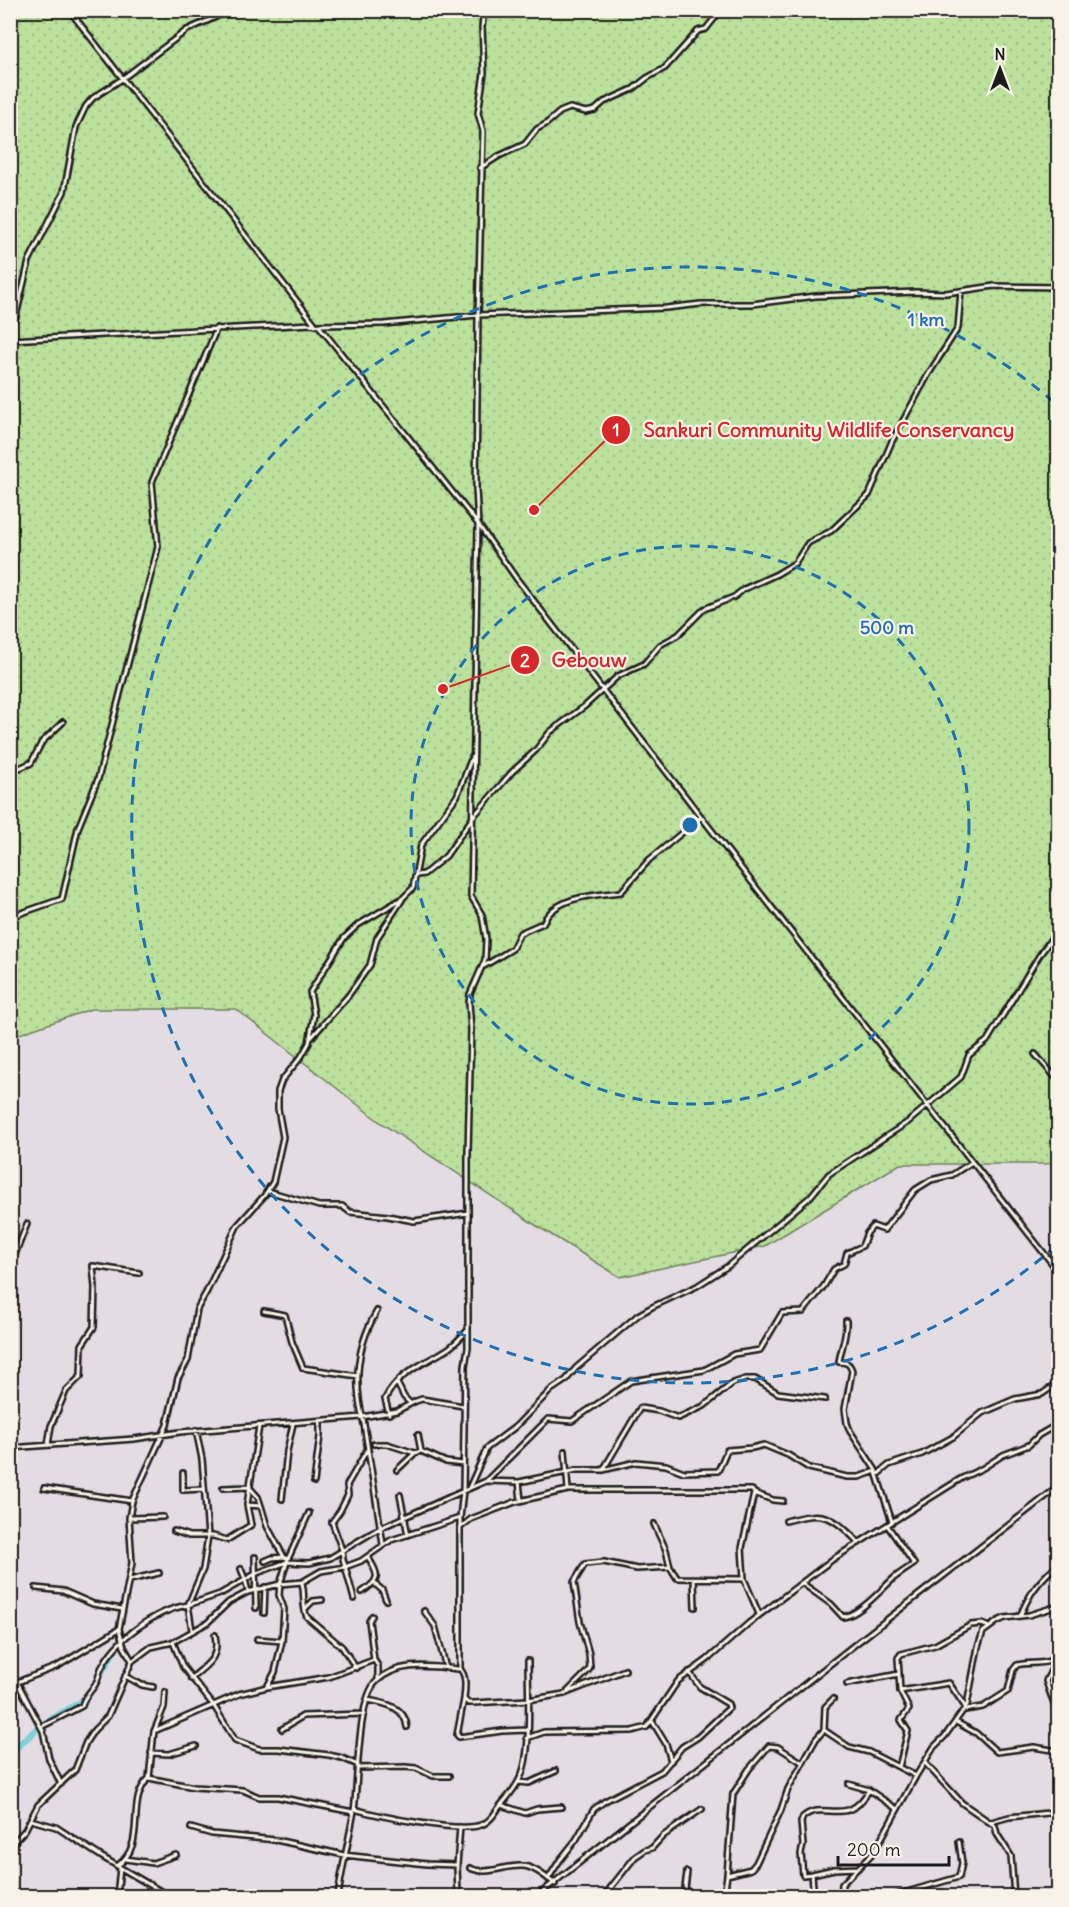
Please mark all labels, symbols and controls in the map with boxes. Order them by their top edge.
north arrow [970,39,1030,99]
text: N [994,44,1006,64]
text: 1 km [908,308,944,331]
callout: Sankuri Community Wildlife Conservancy [601,411,1026,449]
text: Sankuri Community Wildlife Conservancy [644,417,1014,442]
text: 1 [612,418,620,441]
text: 500 m [860,616,914,639]
callout: Gebouw [510,641,639,679]
text: Gebouw [552,647,627,672]
text: 2 [520,649,530,672]
centre of rings [680,815,700,835]
scale bar [838,1829,949,1867]
text: 200 m [847,1838,901,1861]

